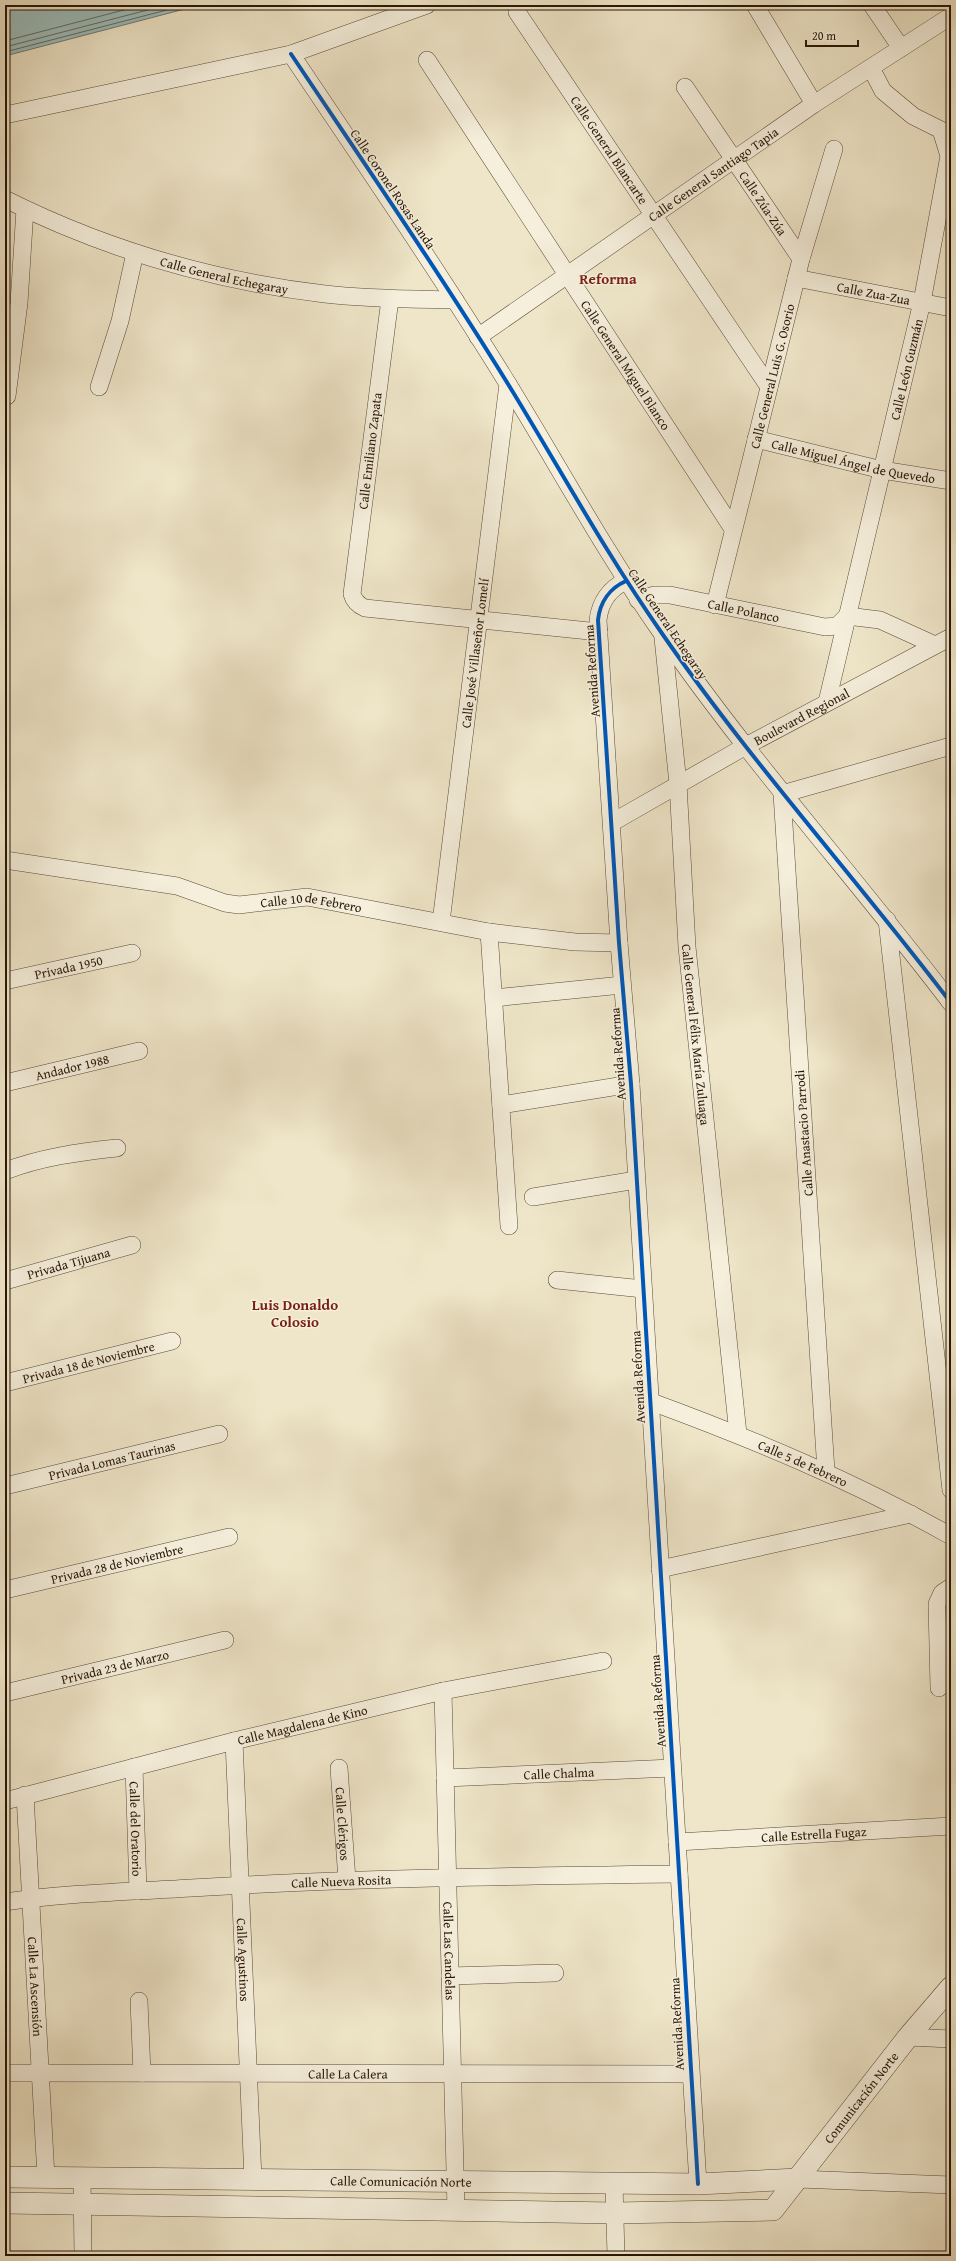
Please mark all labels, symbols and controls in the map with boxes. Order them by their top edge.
scale bar [806,22,858,48]
text: 20 m [812,27,836,44]
street label: Calle General Blancarte [566,92,653,208]
street label: Calle General Santiago Tapia [644,122,783,226]
street label: Calle Coronel Rosas Landa [346,125,441,254]
street label: Calle Zúa-Zúa [735,167,792,240]
street label: Calle General Echegaray [158,251,290,298]
district label: Reforma [579,268,637,289]
street label: Calle Zua-Zua [835,277,913,310]
street label: Calle General Miguel Blanco [576,296,676,434]
street label: Calle General Luis G. Osorio [745,301,799,450]
street label: Calle León Guzmán [885,316,927,422]
street label: Calle Emiliano Zapata [353,391,387,510]
street label: Calle Miguel Ángel de Quevedo [770,434,937,488]
street label: Calle General Echegaray [624,565,713,684]
street label: Calle José Villaseñor Lomelí [456,577,493,729]
street label: Calle Polanco [706,594,782,627]
street label: Avenida Reforma [579,623,605,718]
street label: Boulevard Regional [750,683,853,750]
street label: Calle 10 de Febrero [259,887,364,917]
street label: Calle General Félix María Zuluaga [677,943,715,1127]
street label: Privada 1950 [33,950,104,984]
street label: Avenida Reforma [605,1006,631,1101]
street label: Andador 1988 [33,1049,111,1085]
street label: Calle Anastacio Parrodi [790,1069,818,1197]
street label: Privada Tijuana [25,1242,113,1284]
district label: Luis Donaldo Colosio [252,1294,338,1332]
street label: Avenida Reforma [626,1329,650,1424]
street label: Privada 18 de Noviembre [20,1336,156,1388]
street label: Privada Lomas Taurinas [47,1435,177,1485]
street label: Calle 5 de Febrero [755,1435,851,1491]
street label: Privada 28 de Noviembre [49,1539,185,1588]
street label: Privada 23 de Marzo [59,1644,171,1689]
street label: Avenida Reforma [645,1653,671,1748]
street label: Calle Magdalena de Kino [235,1700,370,1749]
street label: Calle Chalma [523,1762,595,1784]
street label: Calle del Oratorio [125,1781,147,1877]
street label: Calle Clérigos [331,1786,355,1861]
street label: Calle Estrella Fugaz [761,1821,867,1847]
street label: Calle Nueva Rosita [291,1870,392,1892]
street label: Calle Las Candelas [439,1901,460,2000]
street label: Calle Agustinos [232,1918,255,2002]
street label: Calle La Ascensión [23,1936,48,2038]
street label: Avenida Reforma [665,1976,689,2071]
street label: Comunicación Norte [819,2047,903,2147]
street label: Calle La Calera [308,2064,389,2083]
street label: Calle Comunicación Norte [330,2171,472,2191]

